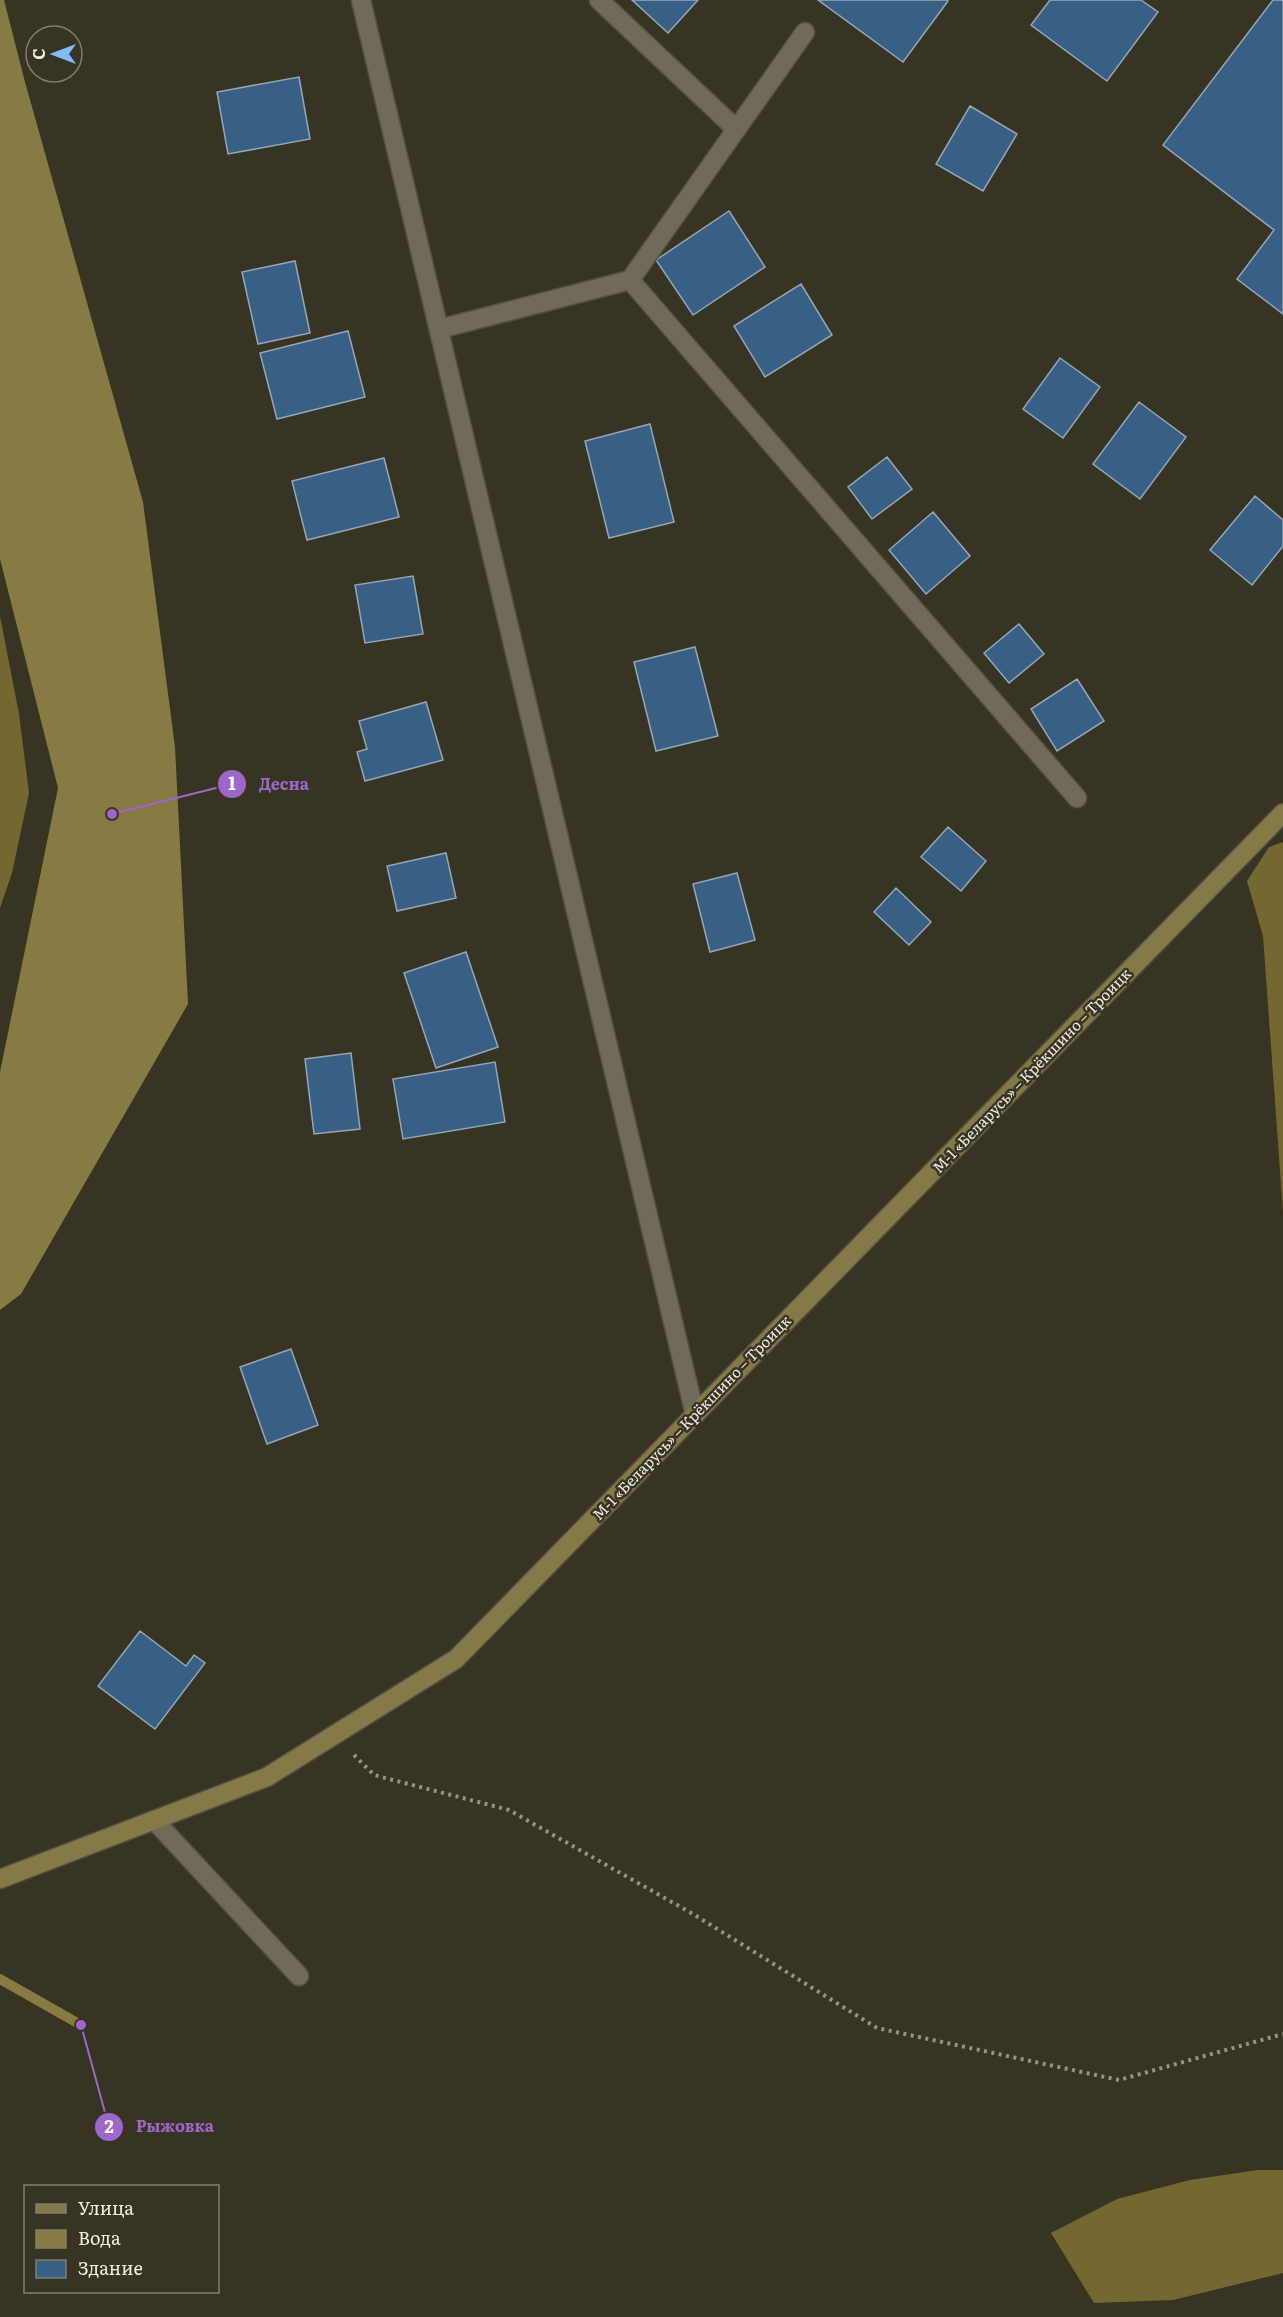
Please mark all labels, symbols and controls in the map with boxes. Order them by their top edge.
north arrow [24,24,84,84]
text: С [26,48,50,60]
callout: Десна [217,767,321,801]
text: 1 [228,769,236,796]
text: Десна [259,771,310,795]
street label: М-1 «Беларусь» – Крёкшино – Троицк [926,962,1136,1178]
street label: М-1 «Беларусь» – Крёкшино – Троицк [586,1309,796,1525]
callout: Рыжовка [94,2110,226,2144]
text: 2 [104,2112,114,2139]
text: Рыжовка [136,2113,215,2137]
legend [24,2185,219,2293]
text: Улица [78,2194,134,2221]
text: Вода [78,2224,121,2251]
text: Здание [78,2254,143,2281]

